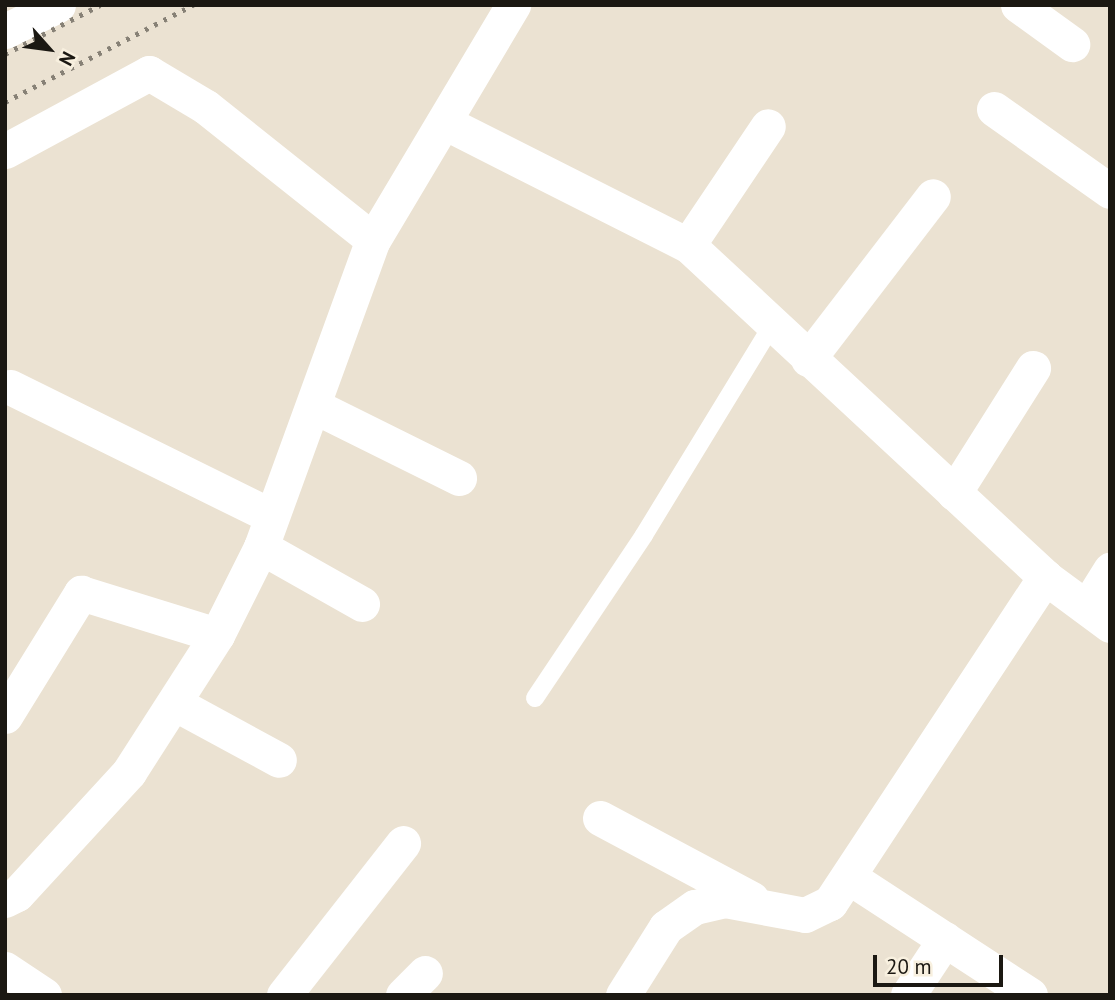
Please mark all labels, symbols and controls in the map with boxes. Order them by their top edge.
north arrow [14,14,84,84]
text: N [54,48,81,70]
scale bar [877,940,1006,984]
text: 20 m [886,953,932,980]

